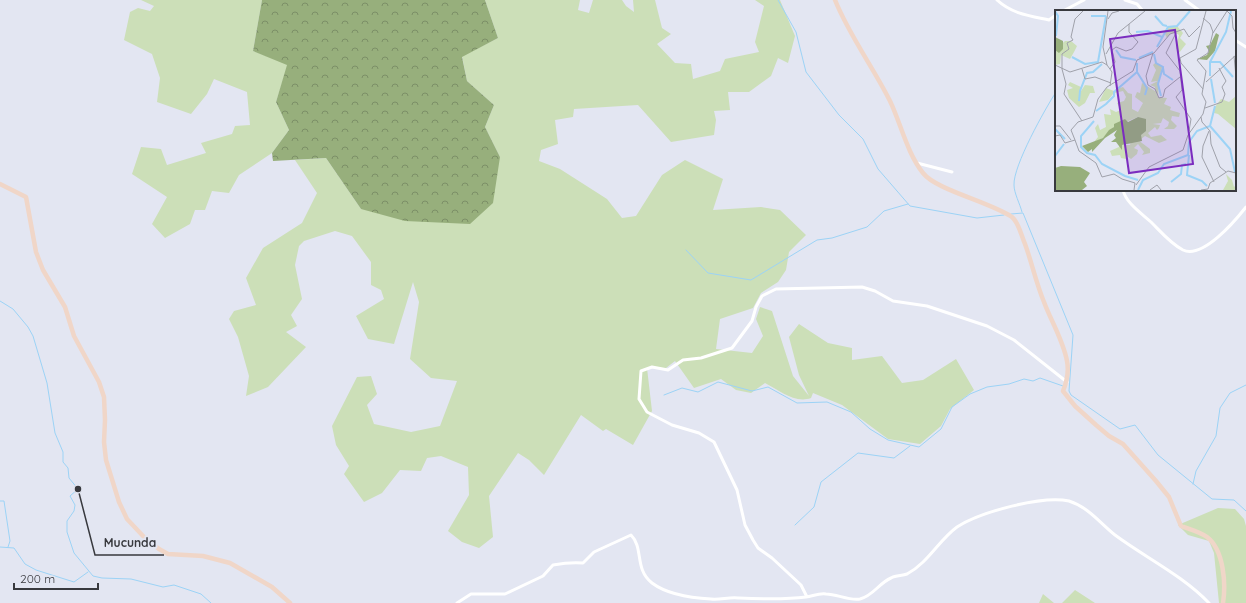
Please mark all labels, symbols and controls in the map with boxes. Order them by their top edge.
inset map [1055,10,1236,191]
callout: Mucunda [95,531,164,555]
text: Mucunda [104,535,156,550]
scale bar [14,565,98,591]
text: 200 m [20,571,55,586]

